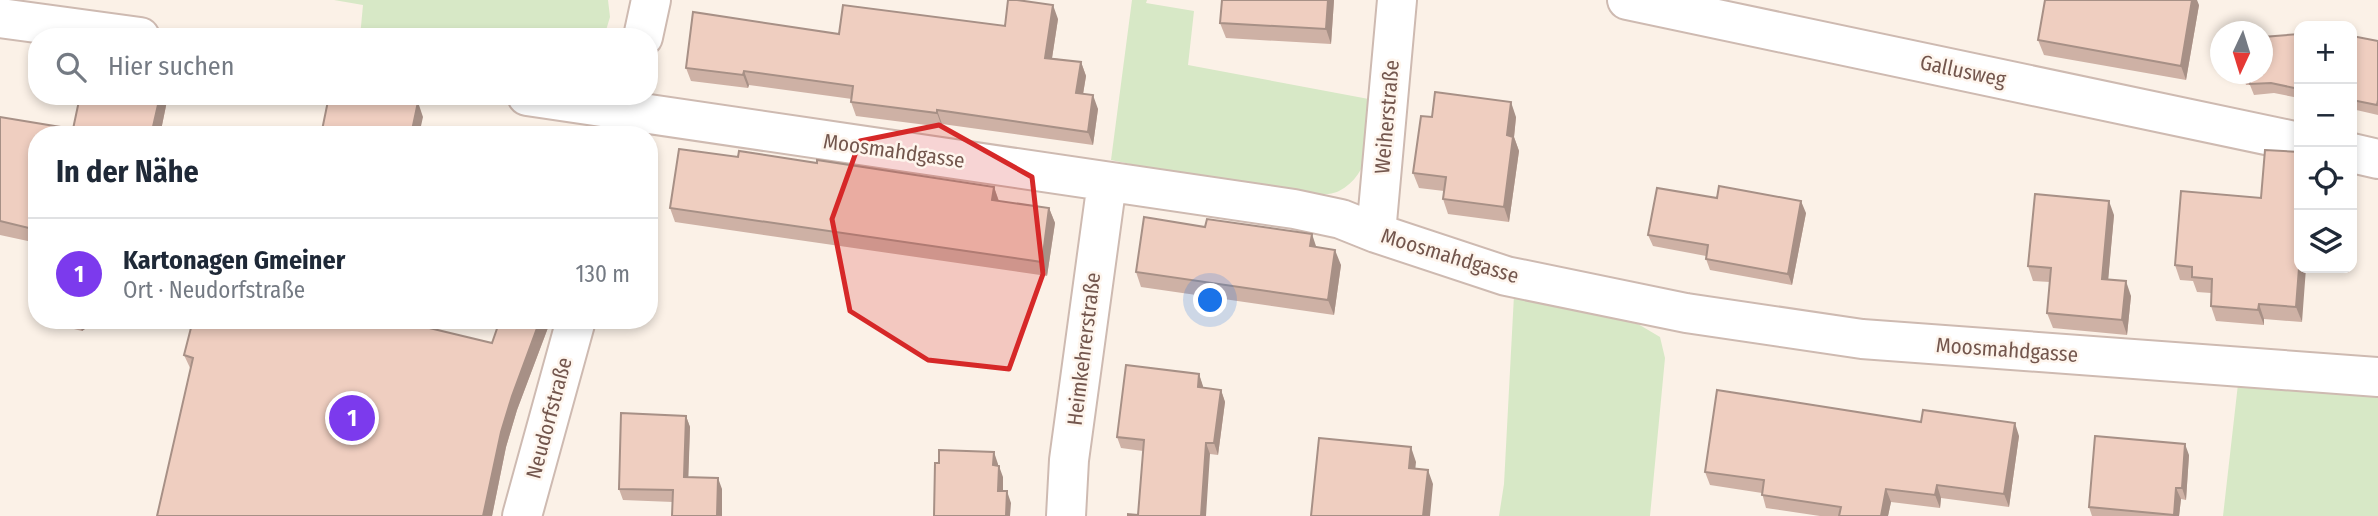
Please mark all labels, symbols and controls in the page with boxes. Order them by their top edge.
north arrow [2210,21,2273,84]
map controls [2294,21,2357,273]
button: + [2294,21,2357,84]
search box [28,28,658,105]
icon: search [52,48,90,86]
street label: Gallusweg [1918,49,2008,93]
text: Hier suchen [108,51,234,82]
street label: Weiherstraße [1369,59,1405,175]
button: − [2294,84,2357,147]
street label: Moosmahdgasse [822,128,966,174]
button: locate [2294,147,2357,210]
text: In der Nähe [56,154,199,190]
button: layers [2294,210,2357,273]
street label: Moosmahdgasse [1378,223,1522,289]
text: Kartonagen Gmeiner [123,245,345,276]
text: 1 [74,260,84,288]
text: 130 m [576,260,630,288]
street label: Heimkehrerstraße [1062,271,1106,427]
text: Ort · Neudorfstraße [123,276,305,304]
your location [1193,283,1227,317]
street label: Moosmahdgasse [1935,332,2079,368]
street label: Neudorfstraße [520,354,578,482]
pin: 1 [329,392,375,444]

